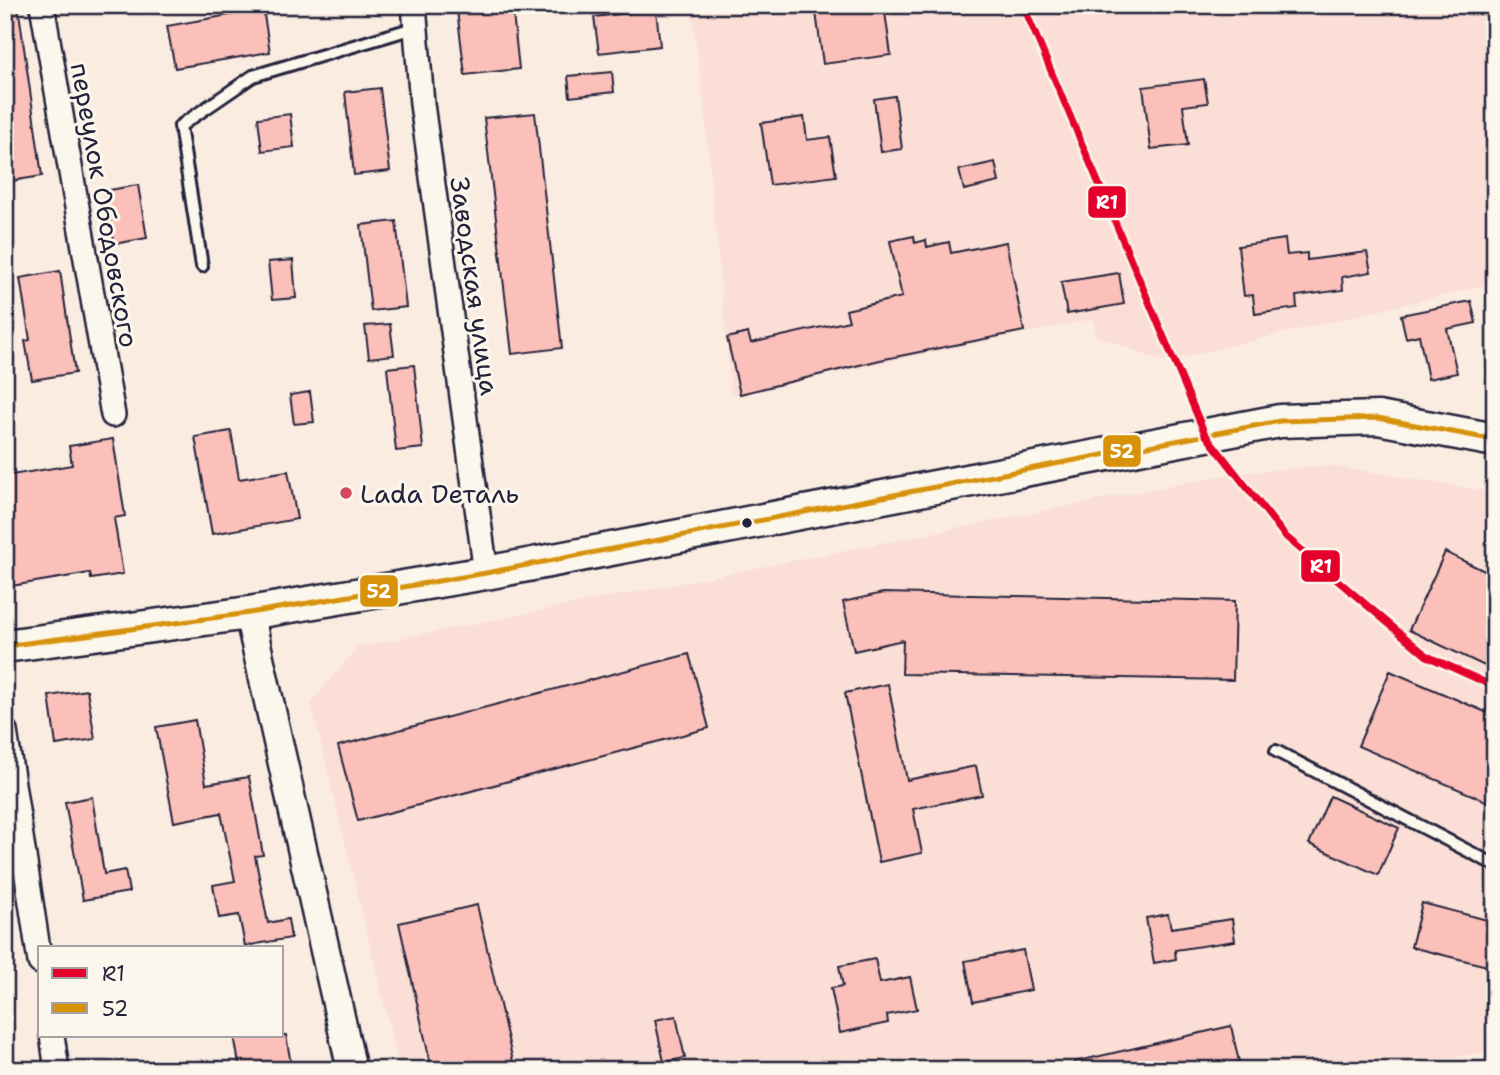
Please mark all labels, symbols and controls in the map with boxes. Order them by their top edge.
street label: переулок Ободовского [63,60,147,350]
street label: Заводская улица [442,175,508,397]
line badge: R1 [1087,185,1127,219]
text: R1 [1096,190,1118,215]
line badge: 52 [1102,434,1142,468]
text: 52 [1110,439,1134,464]
place label: Lada Dеталь [360,476,519,511]
marker: Lada Dеталь [338,485,354,501]
unlabelled marker [740,516,754,530]
line badge: R1 [1300,549,1341,583]
text: R1 [1310,554,1332,579]
line badge: 52 [359,574,399,608]
text: 52 [367,579,391,604]
legend [38,946,284,1036]
text: R1 [102,960,125,988]
text: 52 [102,995,128,1023]

